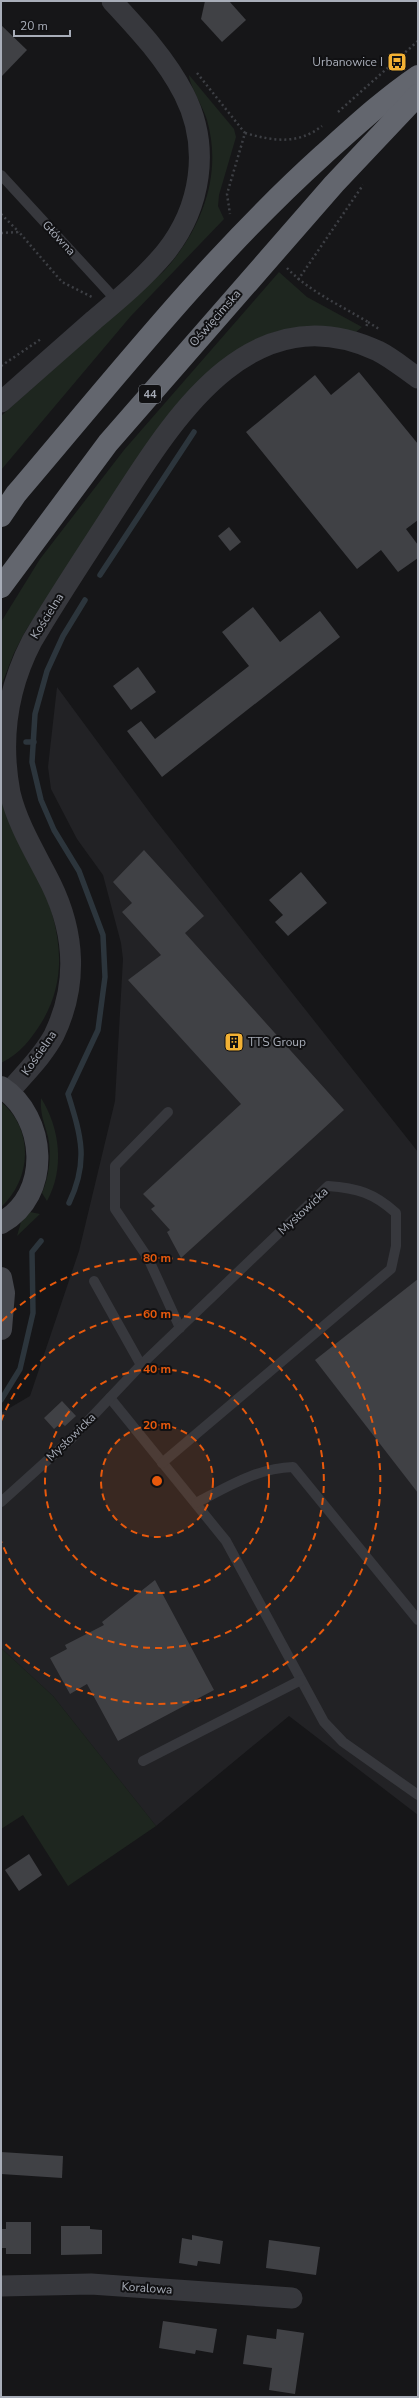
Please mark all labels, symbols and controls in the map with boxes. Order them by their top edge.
scale bar [14,12,70,38]
text: 20 m [20,18,48,34]
bus stop icon: Urbanowice I [386,51,408,73]
place label: Urbanowice I [312,54,383,70]
street label: Główna [39,217,79,259]
street label: Oświęcimska [186,286,244,350]
road number: 44 [139,385,161,403]
street label: Kościelna [27,590,67,642]
street label: Kościelna [18,1027,60,1079]
building icon: TTS Group [223,1031,245,1053]
place label: TTS Group [248,1034,306,1050]
street label: Mysłowicka [275,1184,331,1238]
text: 80 m [143,1250,171,1266]
text: 60 m [143,1306,171,1322]
text: 40 m [143,1361,171,1377]
street label: Mysłowicka [43,1409,99,1465]
text: 20 m [143,1417,171,1433]
centre of rings [150,1474,164,1488]
street label: Koralowa [121,2278,173,2298]

